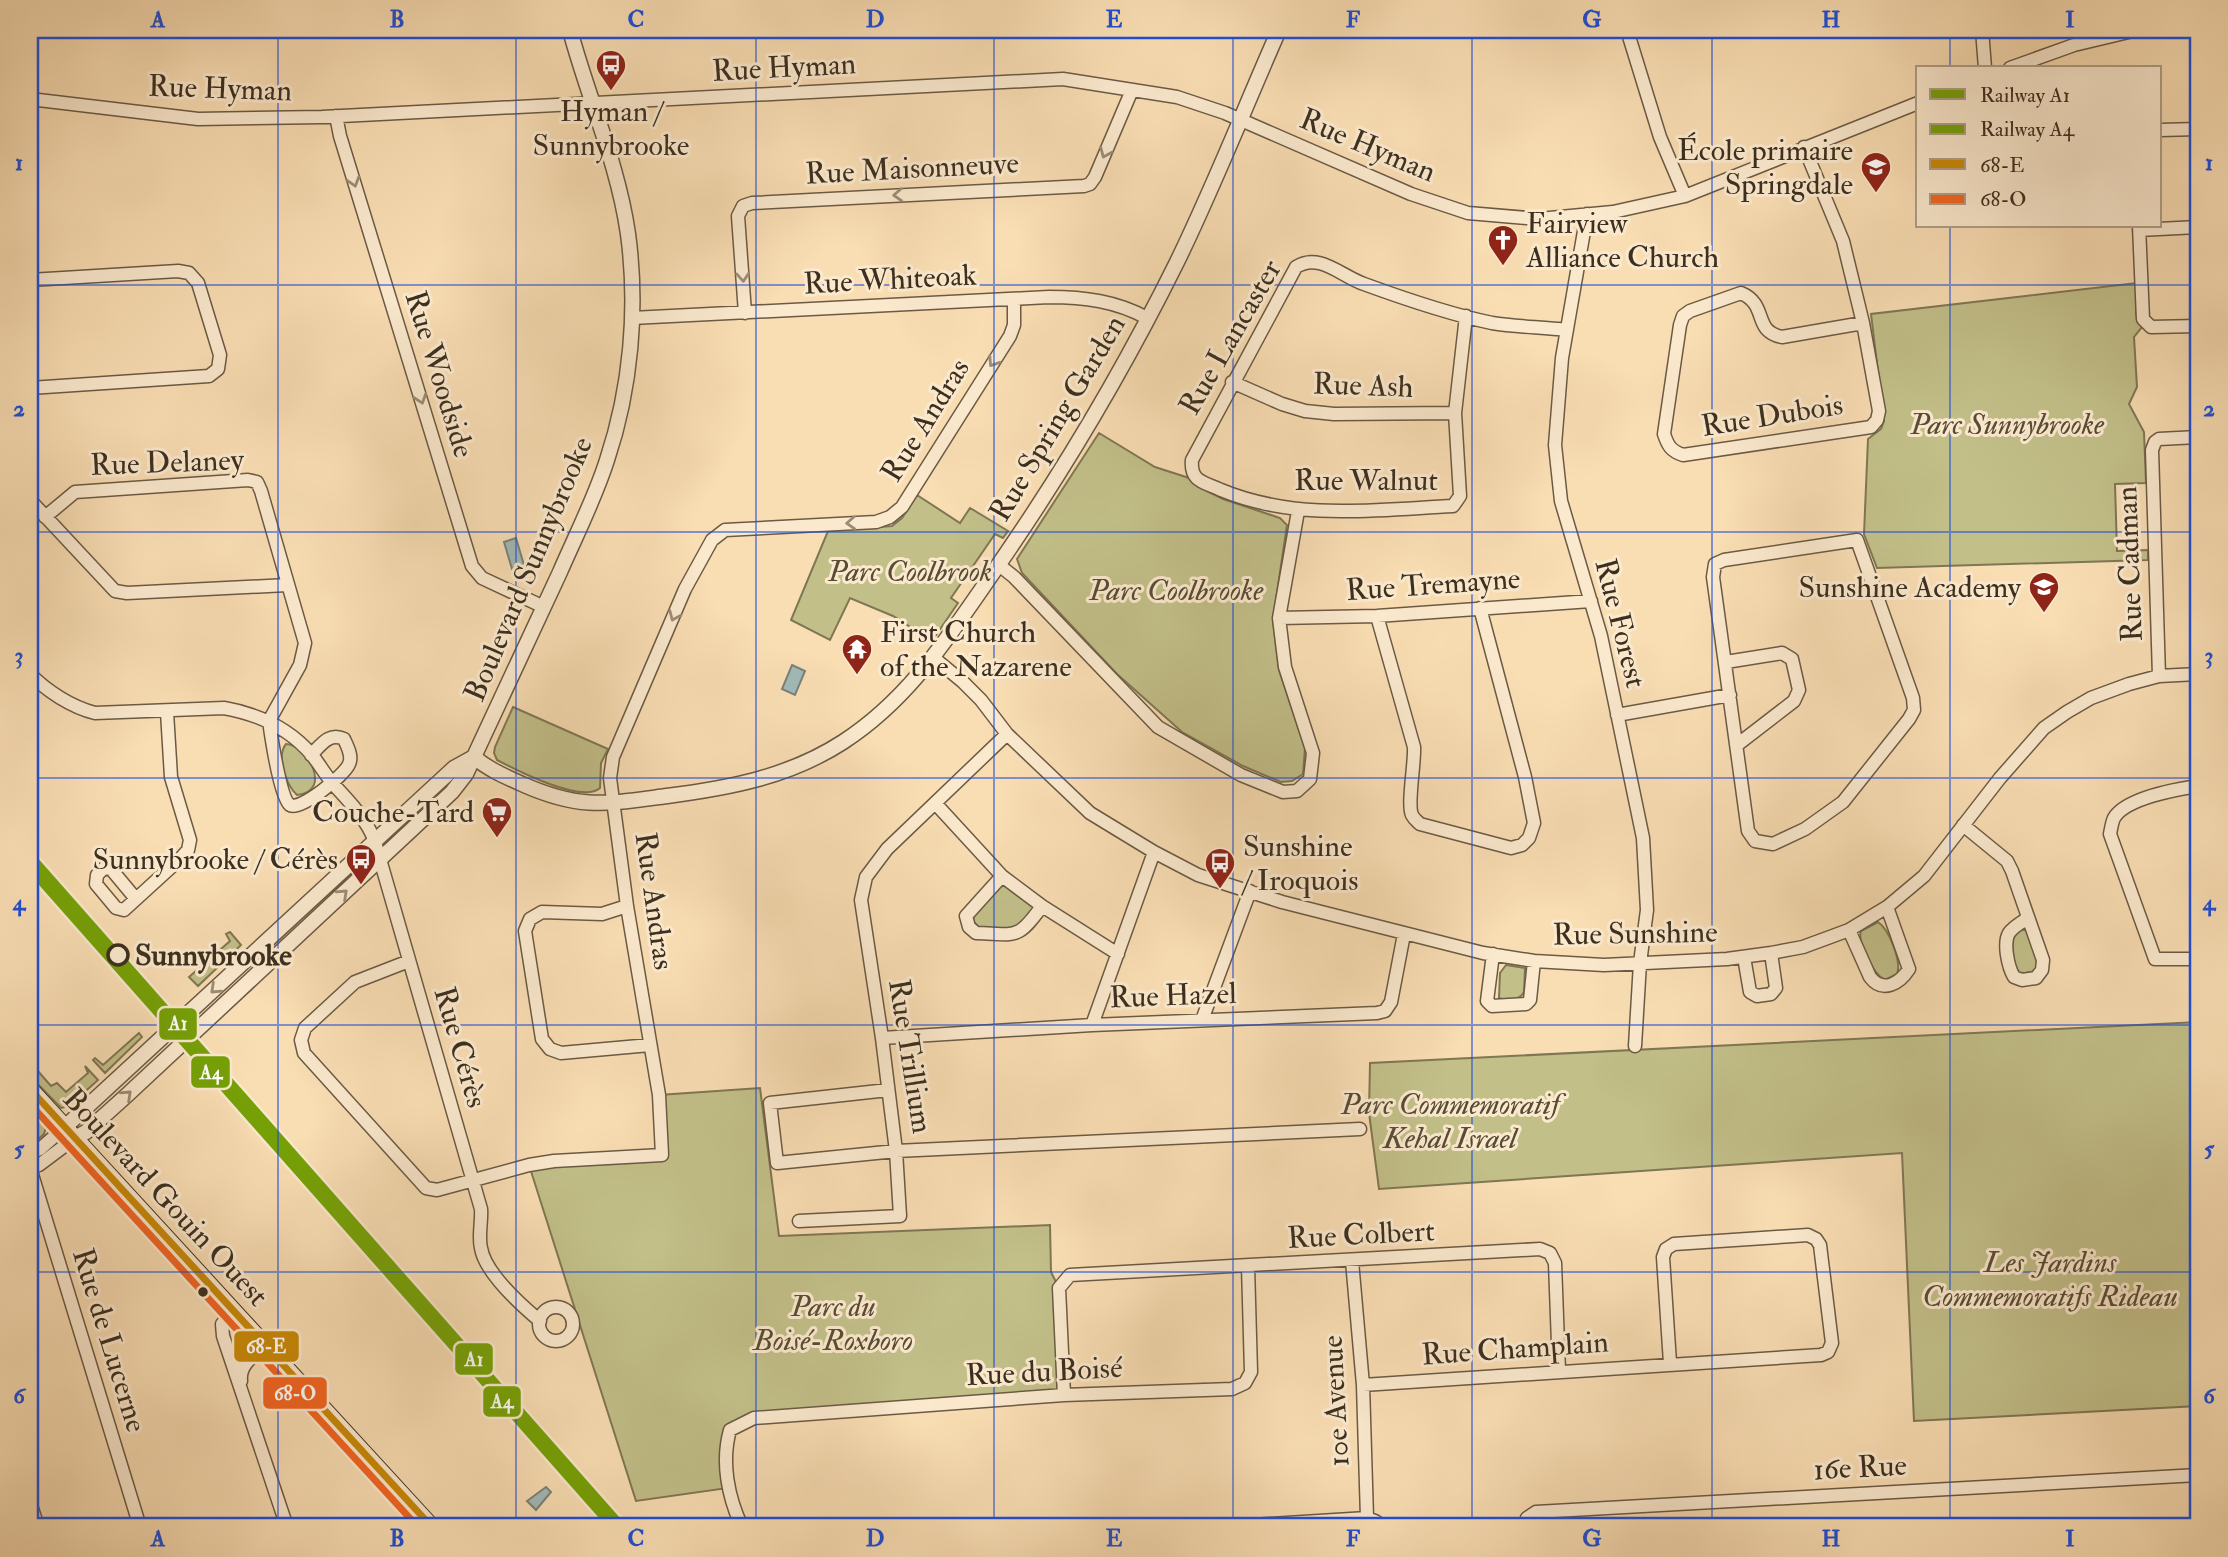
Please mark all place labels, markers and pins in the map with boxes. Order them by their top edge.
bus stop icon: Hyman / Sunnybrooke [594,48,628,92]
place label: Hyman / Sunnybrooke [533,93,689,164]
place label: École primaire Springdale [1677,131,1853,203]
school or university icon: École primaire Springdale [1859,150,1893,194]
place label: Fairview Alliance Church [1525,205,1719,276]
church icon: Fairview Alliance Church [1486,223,1520,267]
place label: Sunshine Academy [1798,569,2022,606]
school or university icon: Sunshine Academy [2027,570,2061,614]
place label: First Church of the Nazarene [880,614,1072,685]
temple icon: First Church of the Nazarene [840,632,874,676]
place label: Couche-Tard [312,794,474,831]
supermarket icon: Couche-Tard [480,795,514,839]
place label: Sunshine / Iroquois [1241,828,1358,899]
place label: Sunnybrooke / Cérès [92,841,338,878]
bus stop icon: Sunnybrooke / Cérès [344,842,378,886]
bus stop icon: Sunshine / Iroquois [1203,846,1237,890]
place label: Sunnybrooke [135,937,292,974]
marker: Sunnybrooke [107,944,129,966]
unlabelled marker [196,1285,210,1299]

